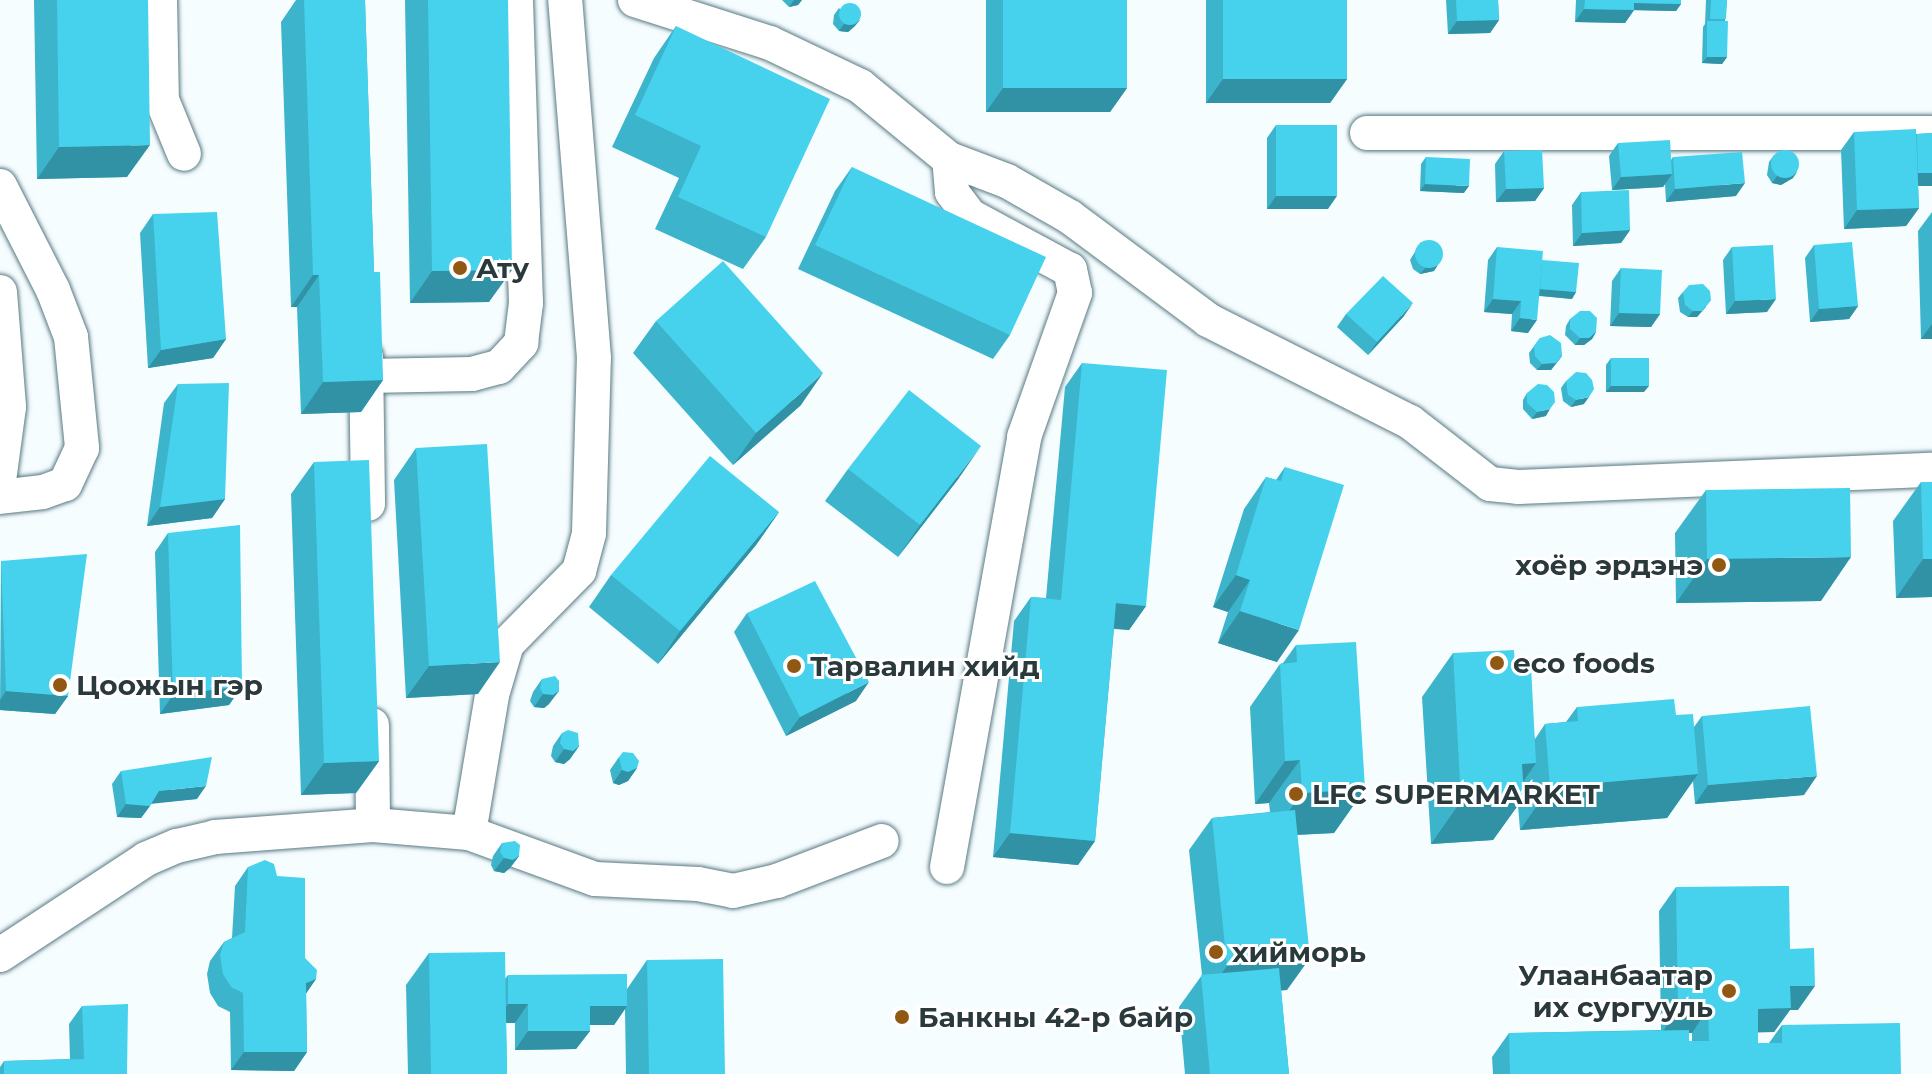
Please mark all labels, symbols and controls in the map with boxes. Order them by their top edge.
place label: Ату [476,251,529,285]
marker: Ату [451,259,469,277]
place label: хоёр эрдэнэ [1515,548,1703,582]
marker: хоёр эрдэнэ [1710,556,1728,574]
place label: eco foods [1513,646,1655,680]
place label: Тарвалин хийд [810,649,1040,683]
marker: eco foods [1488,654,1506,672]
marker: Тарвалин хийд [785,657,803,675]
place label: Цоожын гэр [76,668,263,702]
marker: Цоожын гэр [51,676,69,694]
place label: LFC SUPERMARKET [1312,777,1600,811]
marker: LFC SUPERMARKET [1287,785,1305,803]
place label: хийморь [1232,935,1366,969]
marker: хийморь [1207,943,1225,961]
place label: Улаанбаатар их сургууль [1518,958,1713,1024]
marker: Улаанбаатар их сургууль [1720,982,1738,1000]
place label: Банкны 42-р байр [918,1000,1193,1034]
marker: Банкны 42-р байр [893,1008,911,1026]

